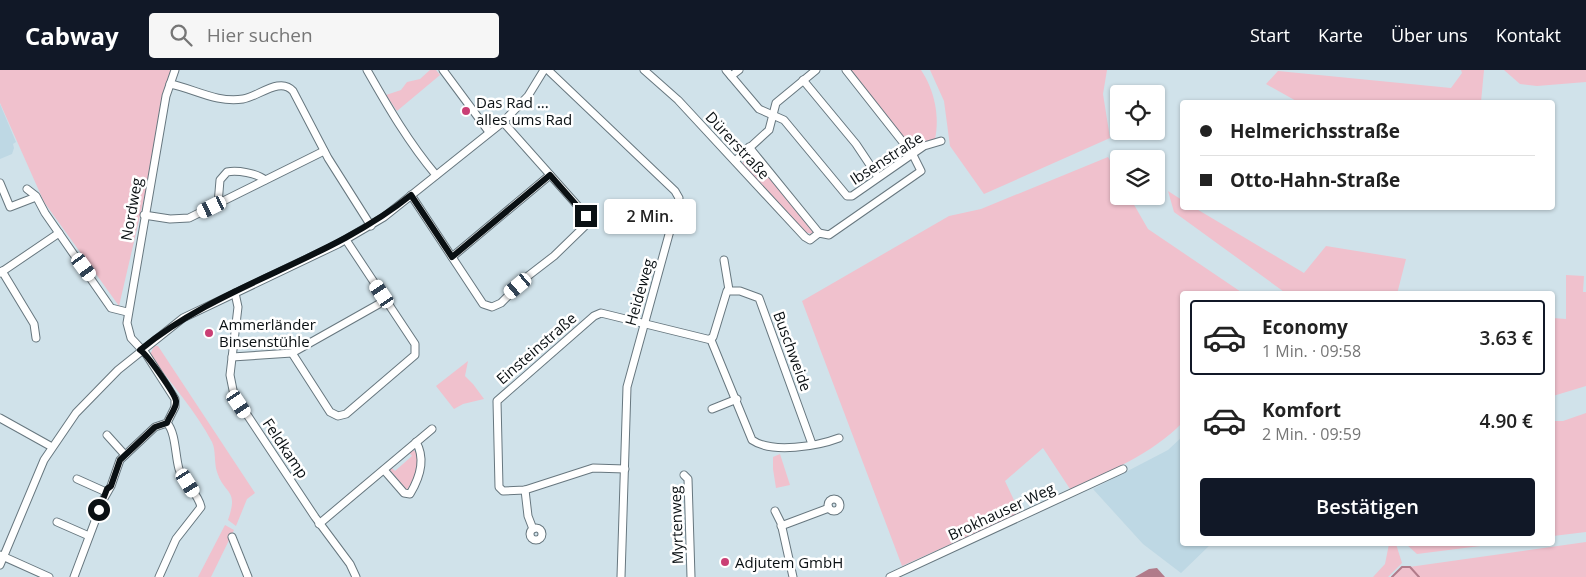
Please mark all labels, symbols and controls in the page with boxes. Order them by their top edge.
search box [149,13,499,58]
text: Cabway [25,19,119,52]
icon: search [167,21,195,49]
text: Hier suchen [207,22,313,48]
text: Start [1250,23,1290,47]
text: Karte [1318,23,1363,47]
text: Über uns [1391,23,1468,47]
text: Kontakt [1496,23,1561,47]
map controls [1110,85,1165,205]
button: locate [1110,85,1165,140]
place label: Das Rad ... alles ums Rad [476,92,572,129]
marker: Das Rad ... alles ums Rad [460,105,472,117]
street label: Dürerstraße [702,107,774,183]
text: Helmerichsstraße [1230,118,1400,144]
street label: Ibsenstraße [846,127,926,189]
button: layers [1110,150,1165,205]
text: Otto-Hahn-Straße [1230,167,1400,193]
street label: Nordweg [116,176,146,242]
car [195,194,228,220]
callout: 2 Min. [604,198,696,234]
route end [575,205,597,227]
text: 2 Min. [626,205,674,227]
car [69,250,98,284]
street label: Heideweg [620,256,658,328]
car [501,271,534,301]
car [367,277,396,311]
street label: Einsteinstraße [492,308,580,388]
street label: Buschweide [769,308,817,394]
place label: Ammerländer Binsenstühle [219,314,316,351]
text: Economy [1262,314,1348,340]
icon: car [1202,315,1247,360]
text: 3.63 € [1479,325,1533,351]
marker: Ammerländer Binsenstühle [203,327,215,339]
text: 1 Min. · 09:58 [1262,340,1361,362]
car [224,387,253,421]
text: Komfort [1262,397,1341,423]
icon: car [1202,398,1247,443]
text: 4.90 € [1479,408,1533,434]
street label: Feldkamp [259,414,313,482]
text: 2 Min. · 09:59 [1262,423,1361,445]
car [173,466,202,500]
street label: Brokhauser Weg [944,478,1058,544]
button: Bestätigen [1200,478,1535,536]
street label: Myrtenweg [665,486,687,564]
route start [88,499,110,521]
place label: Adjutem GmbH [735,552,843,572]
marker: Adjutem GmbH [719,556,731,568]

